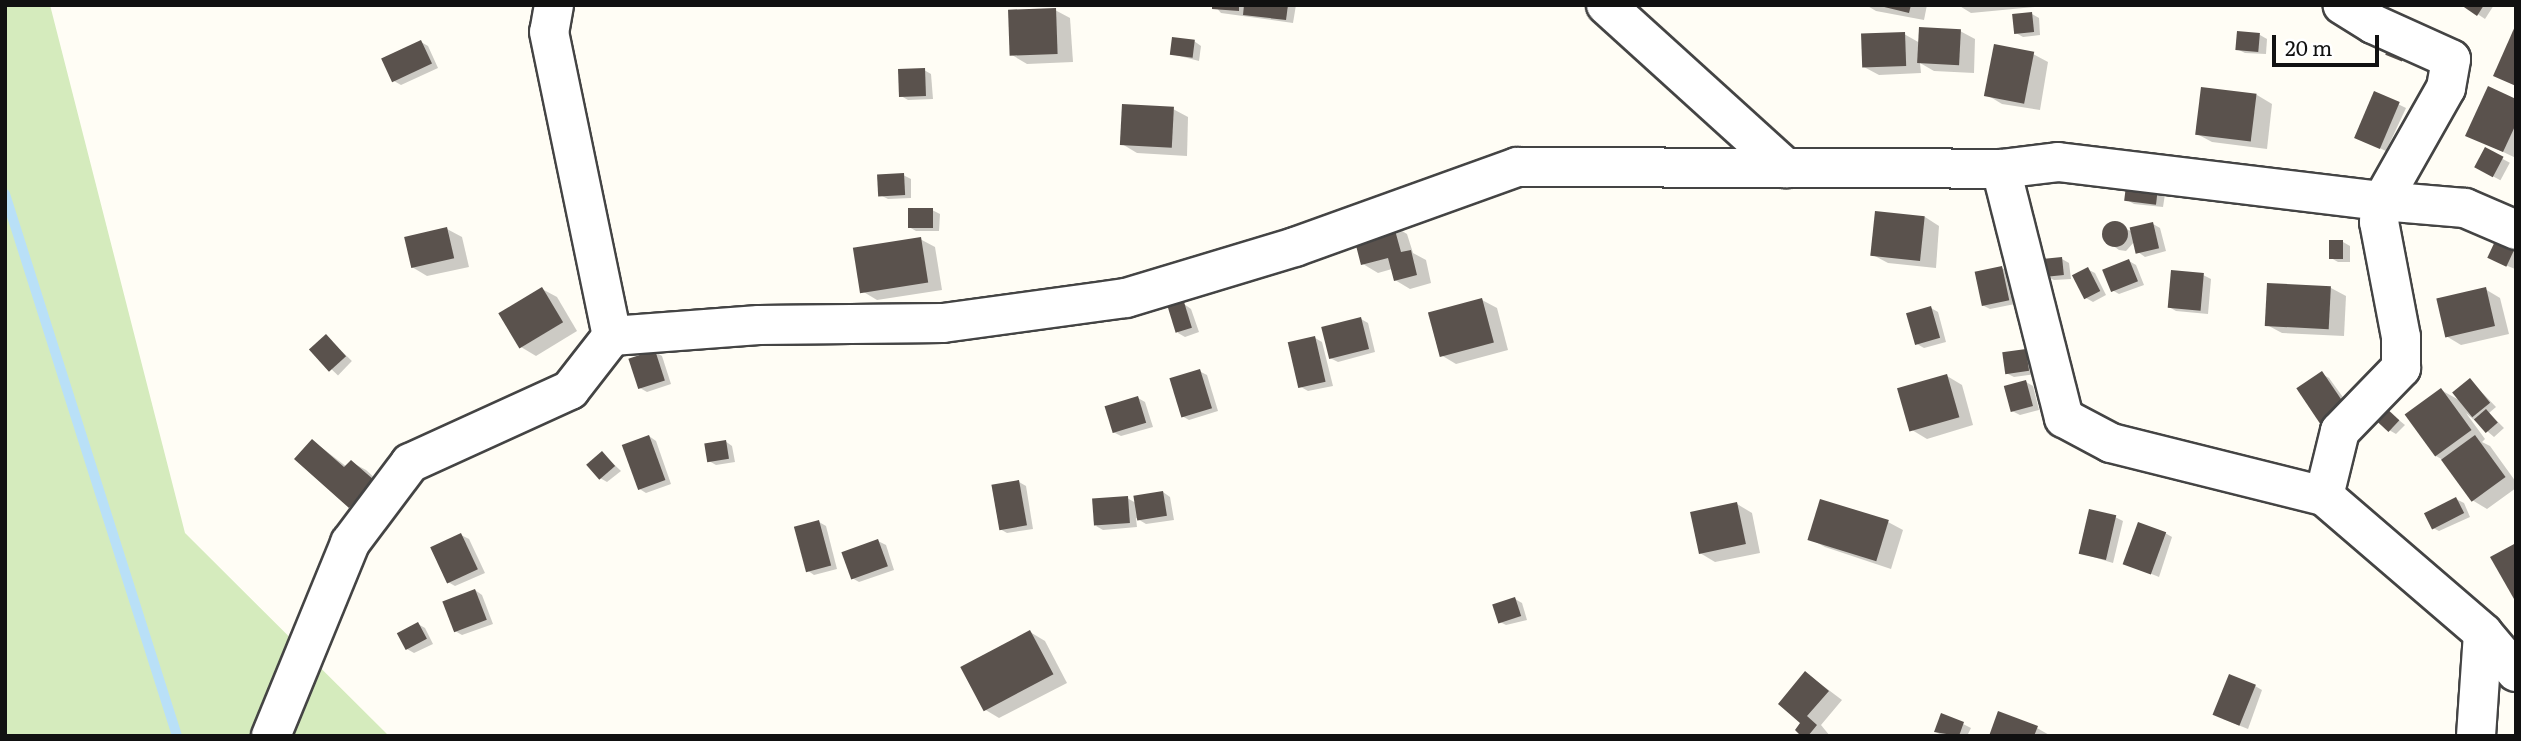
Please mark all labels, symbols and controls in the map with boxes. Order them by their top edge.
scale bar [2276,21,2383,65]
text: 20 m [2285,31,2332,62]

